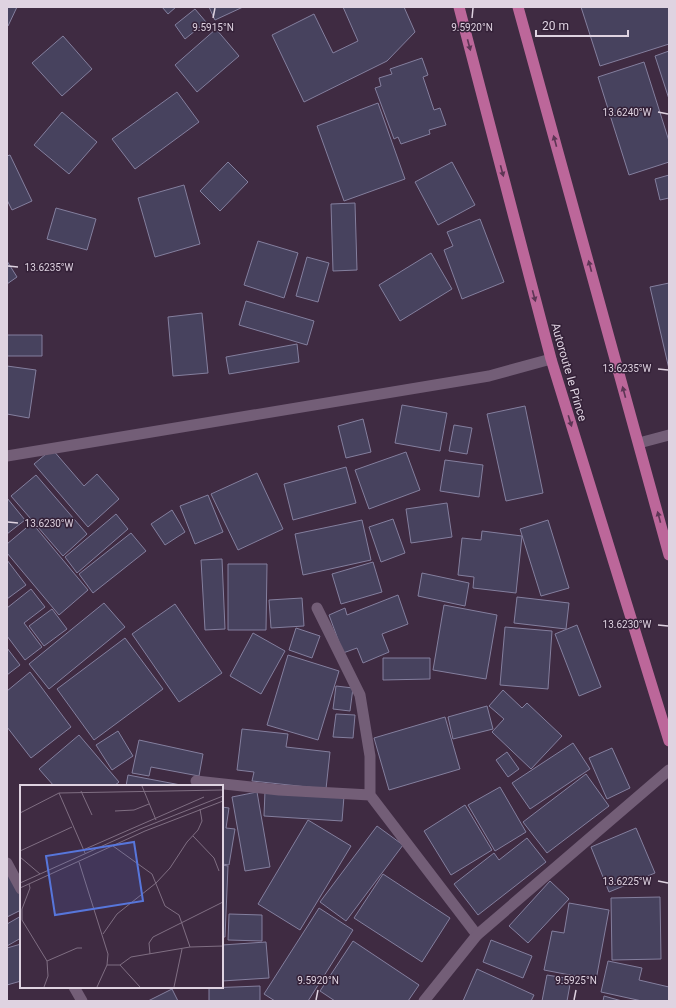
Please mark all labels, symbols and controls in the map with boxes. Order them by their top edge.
scale bar [536,12,628,38]
text: 20 m [542,19,569,33]
text: 9.5915°N [192,22,234,33]
text: 9.5920°N [451,22,493,33]
one-way arrow [466,39,472,51]
text: 13.6240°W [603,107,652,118]
one-way arrow [552,135,558,147]
one-way arrow [499,164,505,177]
one-way arrow [586,260,592,273]
text: 13.6235°W [25,262,74,273]
one-way arrow [532,290,538,303]
street label: Autoroute le Prince [548,321,590,423]
text: 13.6235°W [603,363,652,374]
one-way arrow [621,385,627,397]
one-way arrow [567,416,573,428]
one-way arrow [656,511,662,523]
text: 13.6230°W [25,518,74,529]
text: 13.6230°W [603,619,652,630]
inset map [20,785,223,988]
text: 13.6225°W [603,876,652,887]
text: 9.5920°N [297,975,339,986]
text: 9.5925°N [555,975,597,986]

